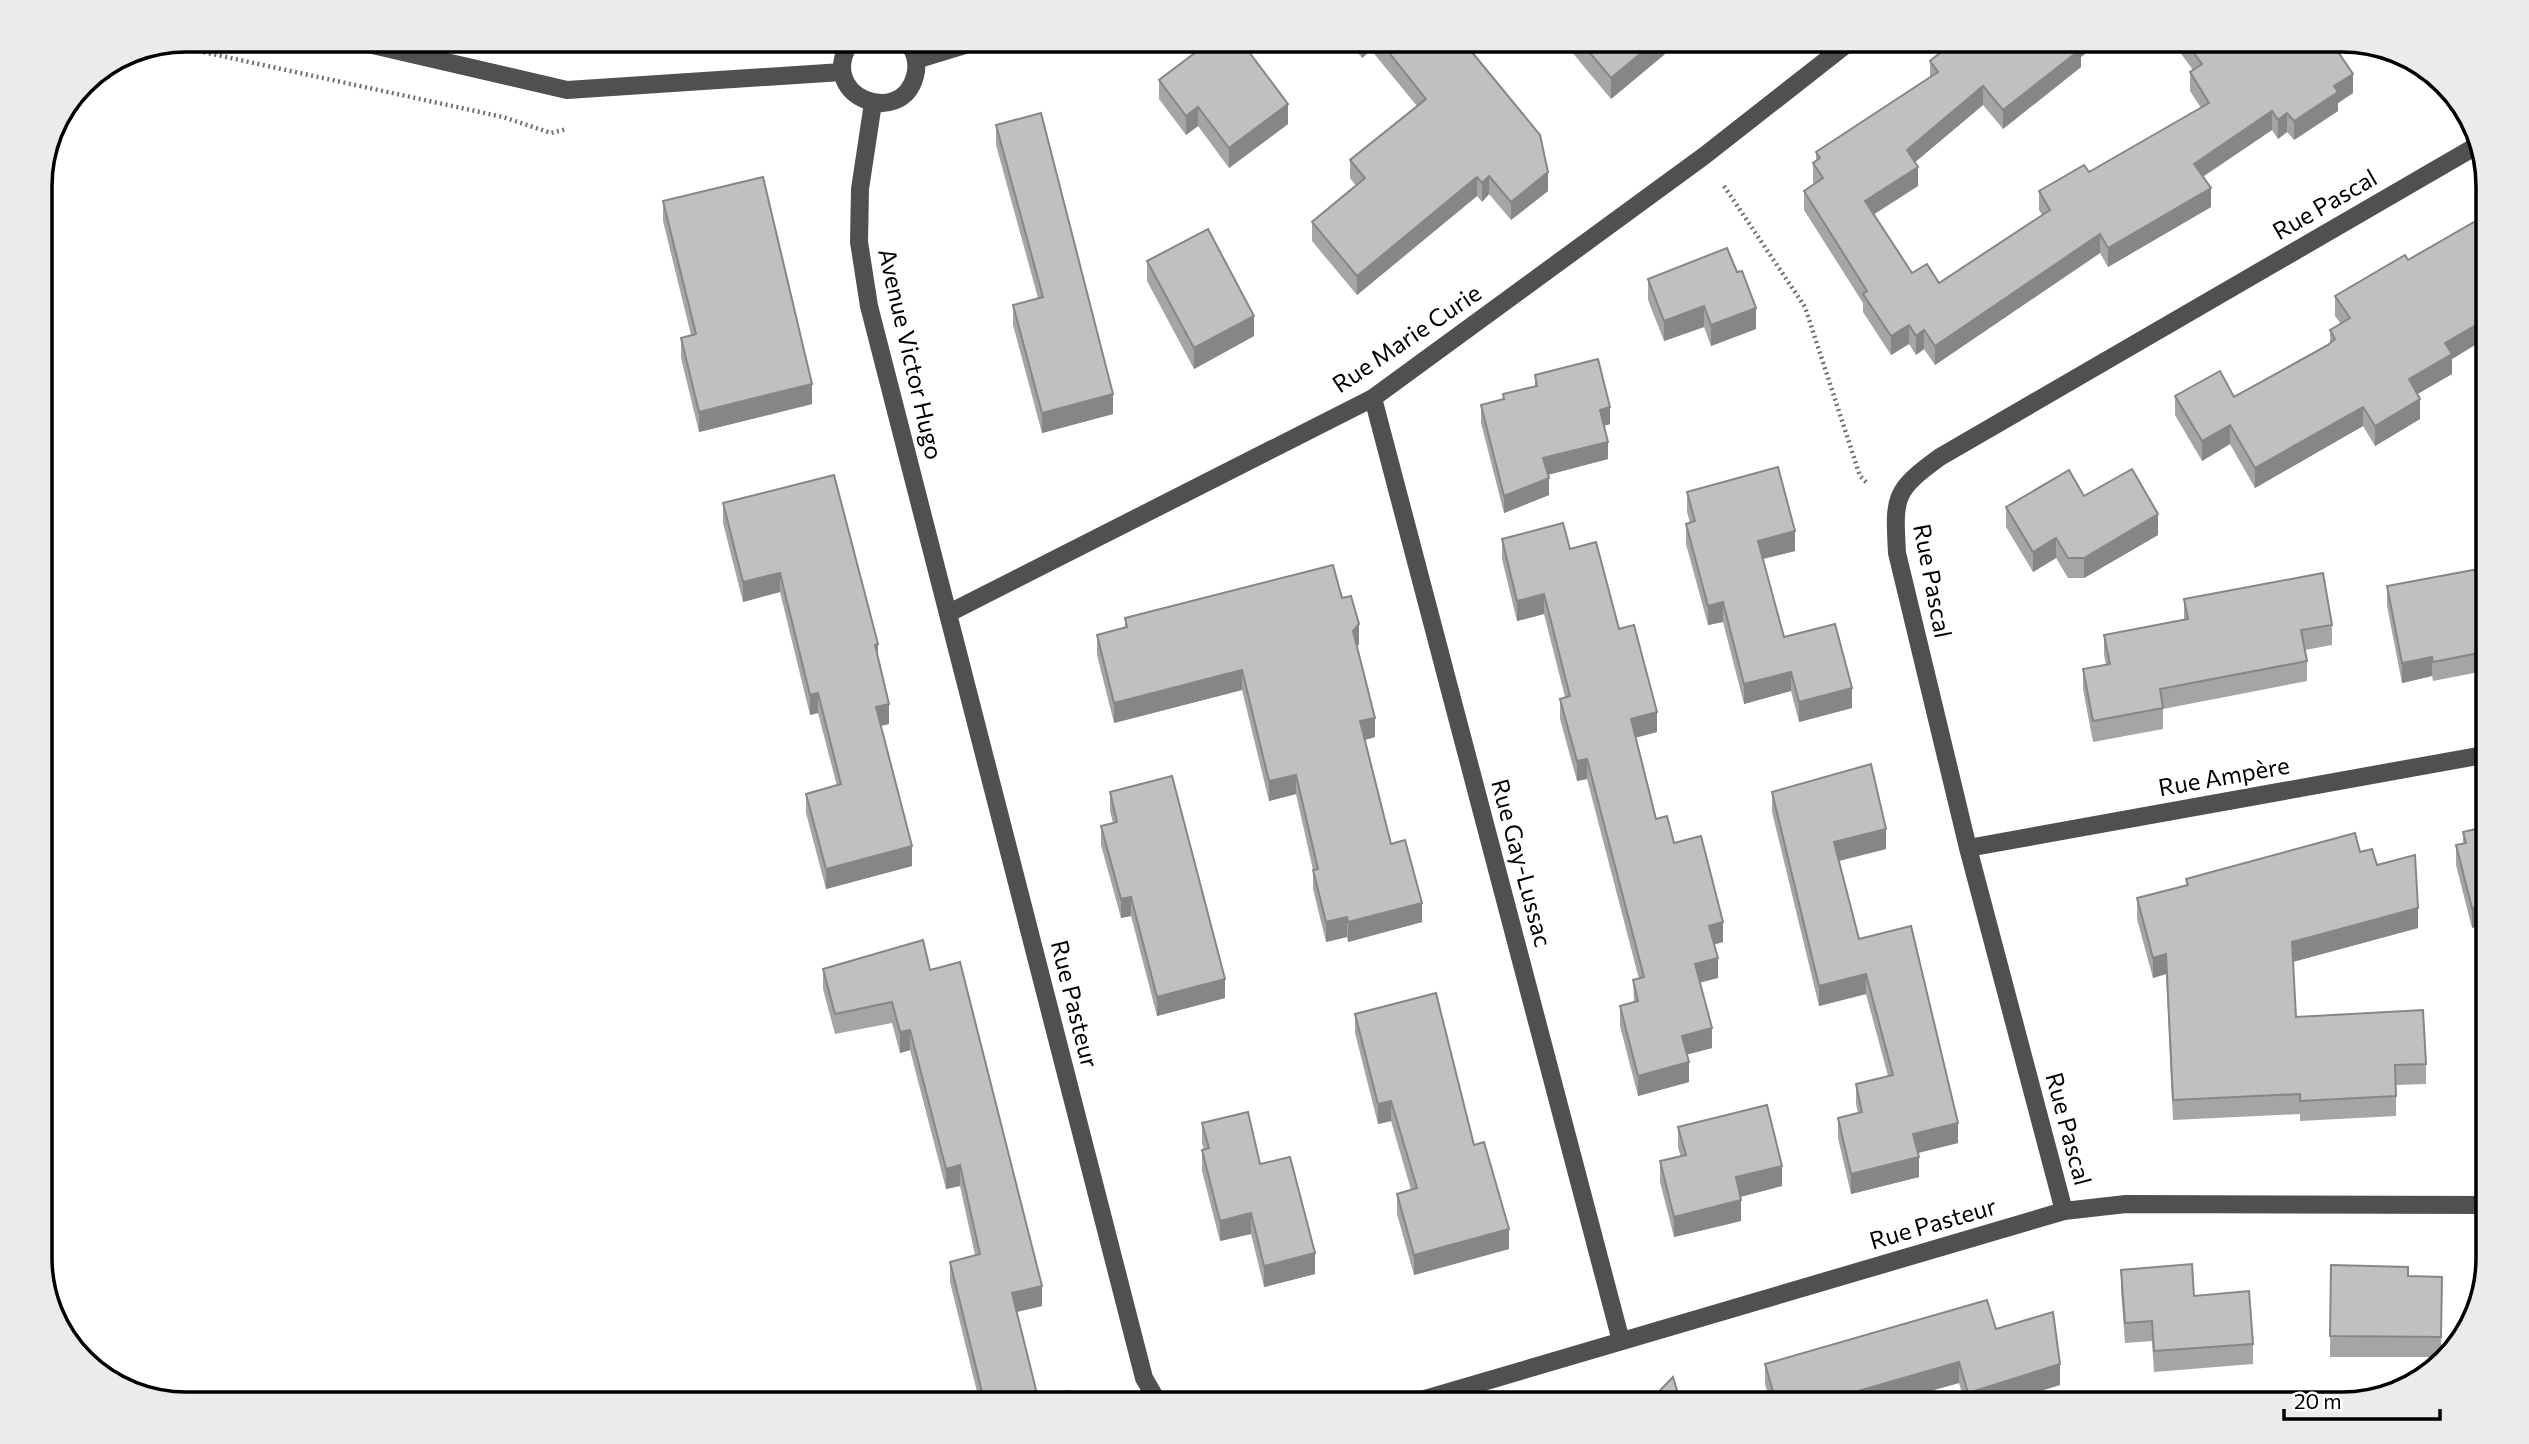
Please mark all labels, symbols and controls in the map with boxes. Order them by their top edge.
street label: Rue Pascal [2267,162,2382,245]
street label: Avenue Victor Hugo [873,245,950,462]
street label: Rue Marie Curie [1326,277,1486,398]
street label: Rue Pascal [1908,521,1959,640]
street label: Rue Ampère [2156,750,2292,801]
street label: Rue Gay-Lussac [1486,776,1559,950]
street label: Rue Pasteur [1046,937,1105,1071]
street label: Rue Pascal [2040,1069,2098,1188]
street label: Rue Pasteur [1866,1191,2000,1254]
scale bar [2284,1378,2440,1422]
text: 20 m [2294,1388,2342,1413]

